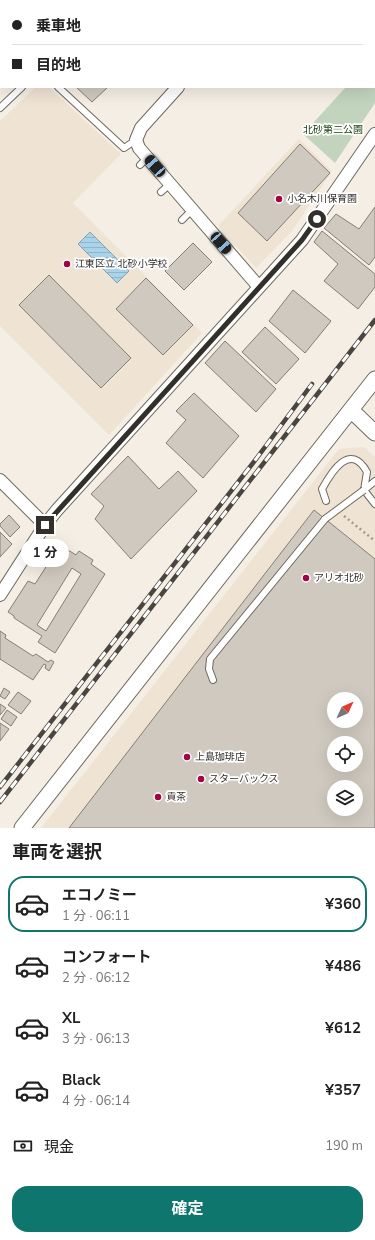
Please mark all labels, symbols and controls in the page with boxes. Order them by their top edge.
text: 乗車地 [36,16,81,36]
text: 目的地 [36,55,81,75]
park label: 北砂第二公園 [303,123,363,137]
car [143,153,167,179]
place label: 小名木川保育園 [287,192,357,206]
marker: 小名木川保育園 [274,194,284,204]
route start [308,210,326,228]
car [209,230,233,256]
place label: 江東区立 北砂小学校 [75,257,168,271]
marker: 江東区立 北砂小学校 [62,259,72,269]
route end [36,516,54,534]
callout: 1 分 [21,539,69,567]
text: 1 分 [33,544,57,562]
place label: アリオ北砂 [314,571,364,585]
marker: アリオ北砂 [301,573,311,583]
north arrow [327,692,363,728]
map controls [327,692,363,816]
button: locate [327,736,363,772]
place label: 上島珈琲店 [195,750,245,764]
marker: 上島珈琲店 [182,752,192,762]
place label: スターバックス [209,772,279,786]
marker: スターバックス [196,774,206,784]
button: layers [327,780,363,816]
place label: 貢茶 [166,790,186,804]
marker: 貢茶 [153,792,163,802]
text: 車両を選択 [12,840,102,864]
text: エコノミー [62,885,137,905]
icon: car [14,886,50,922]
text: ¥360 [325,894,361,914]
text: 1 分 · 06:11 [62,907,130,925]
text: コンフォート [62,947,152,967]
icon: car [14,948,50,984]
text: ¥486 [325,956,361,976]
text: 2 分 · 06:12 [62,969,130,987]
text: XL [62,1008,81,1028]
icon: car [14,1010,50,1046]
text: ¥612 [325,1018,361,1038]
text: 3 分 · 06:13 [62,1030,130,1048]
text: Black [62,1070,100,1090]
icon: car [14,1072,50,1108]
text: ¥357 [325,1080,361,1100]
text: 4 分 · 06:14 [62,1092,130,1110]
icon: cash [12,1135,34,1157]
text: 現金 [44,1137,74,1157]
text: 190 m [325,1137,363,1155]
button: 確定 [12,1186,363,1232]

